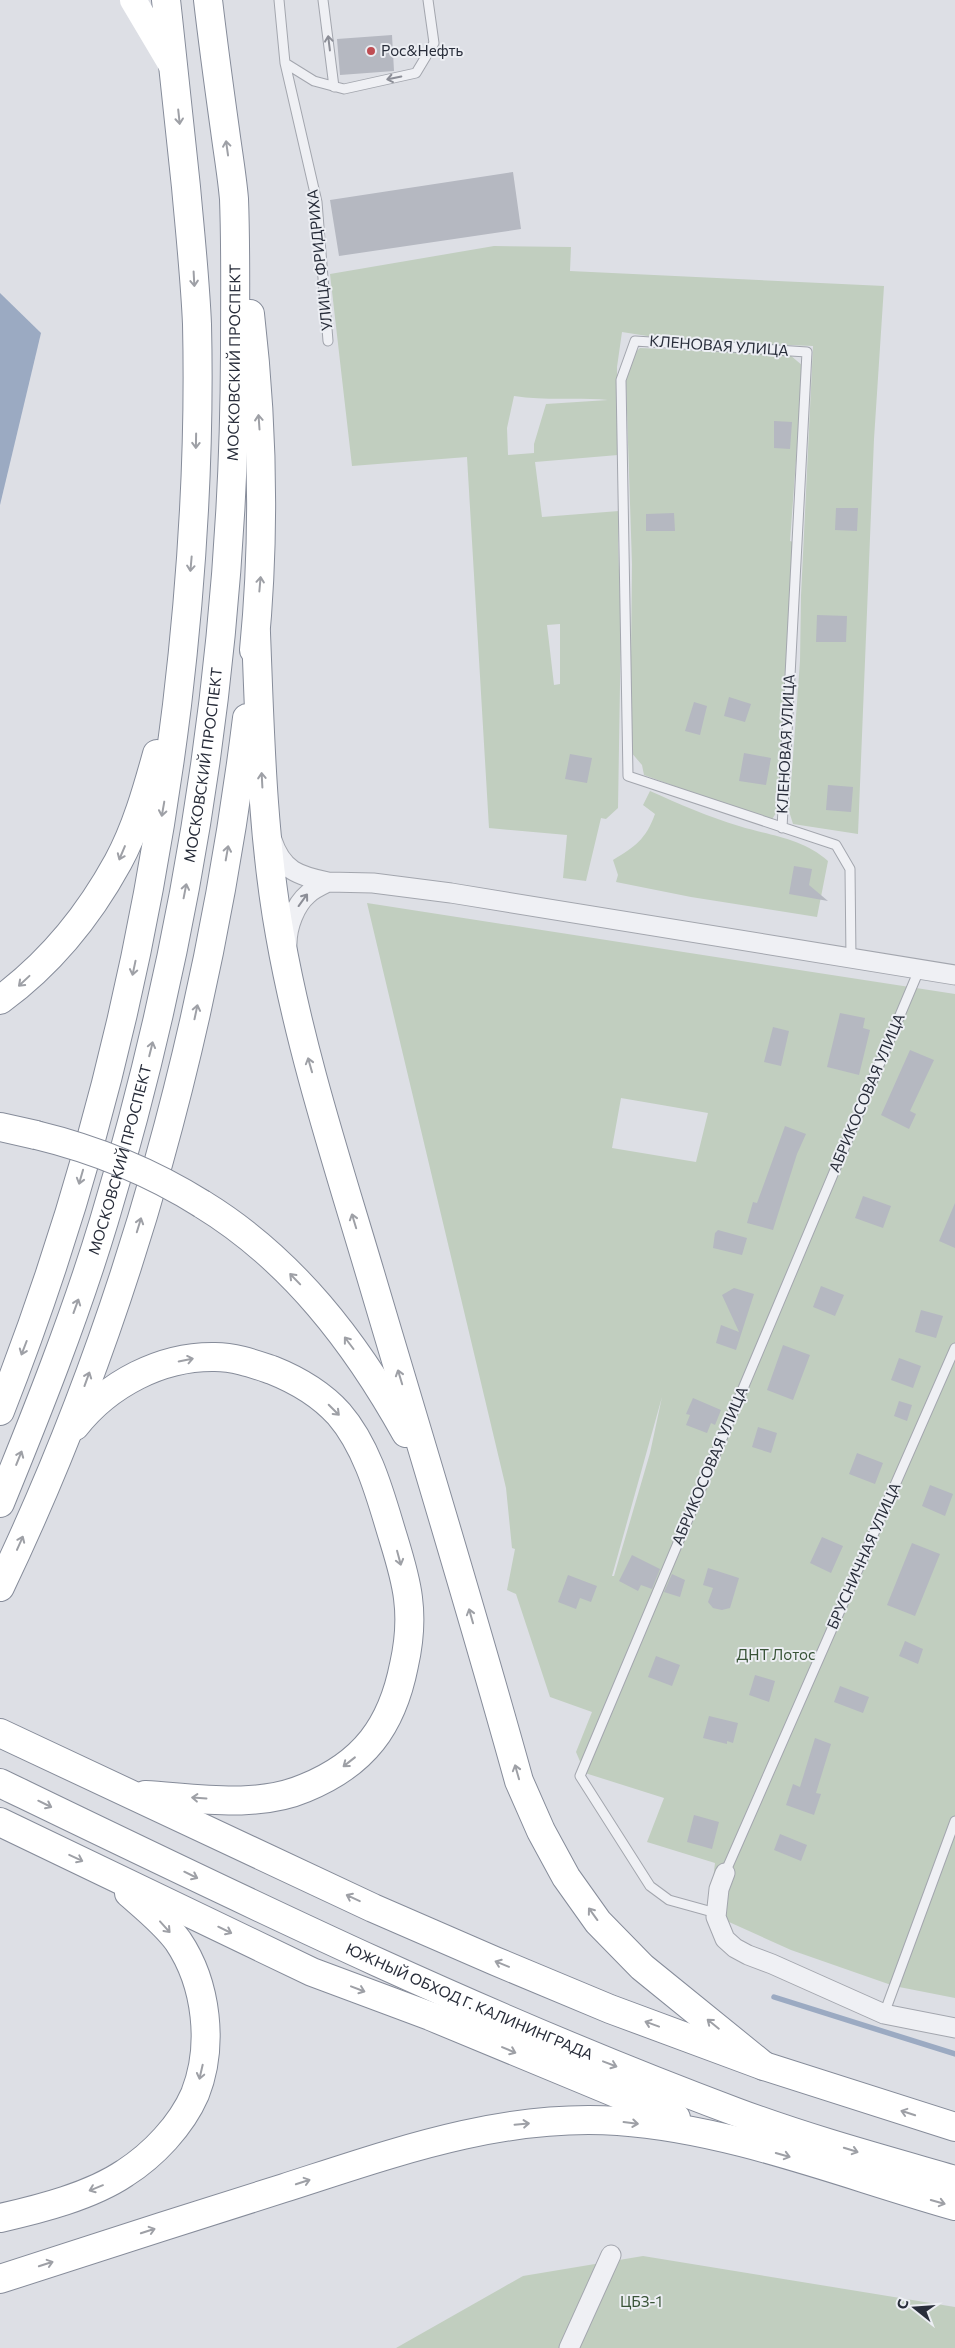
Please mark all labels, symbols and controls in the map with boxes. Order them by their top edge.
one-way arrow [324,36,334,52]
place label: Рос&Нефть [381,41,463,59]
marker: Рос&Нефть [365,45,377,57]
one-way arrow [387,74,403,83]
one-way arrow [174,109,184,125]
one-way arrow [222,140,232,156]
street label: УЛИЦА ФРИДРИХА [303,188,335,332]
street label: МОСКОВСКИЙ ПРОСПЕКТ [223,264,243,461]
one-way arrow [190,271,199,287]
street label: КЛЕНОВАЯ УЛИЦА [649,331,789,359]
one-way arrow [255,414,264,430]
one-way arrow [191,433,201,449]
one-way arrow [186,556,195,572]
one-way arrow [255,577,265,593]
street label: МОСКОВСКИЙ ПРОСПЕКТ [180,666,225,864]
street label: КЛЕНОВАЯ УЛИЦА [772,674,798,814]
one-way arrow [258,772,267,788]
one-way arrow [158,800,168,816]
one-way arrow [117,845,127,860]
one-way arrow [223,845,233,861]
one-way arrow [181,883,191,899]
one-way arrow [298,893,308,907]
one-way arrow [129,960,138,976]
one-way arrow [17,975,30,987]
one-way arrow [192,1005,201,1021]
street label: АБРИКОСОВАЯ УЛИЦА [824,1010,908,1175]
one-way arrow [147,1042,156,1058]
one-way arrow [305,1057,315,1073]
street label: МОСКОВСКИЙ ПРОСПЕКТ [84,1062,155,1257]
one-way arrow [75,1168,85,1184]
one-way arrow [349,1213,359,1229]
one-way arrow [135,1218,145,1234]
one-way arrow [289,1272,301,1285]
one-way arrow [72,1299,81,1314]
one-way arrow [344,1337,355,1350]
one-way arrow [19,1339,28,1355]
one-way arrow [178,1355,194,1364]
one-way arrow [395,1369,405,1385]
one-way arrow [83,1372,92,1387]
street label: АБРИКОСОВАЯ УЛИЦА [667,1383,751,1548]
one-way arrow [328,1404,340,1417]
one-way arrow [14,1451,24,1466]
street label: БРУСНИЧНАЯ УЛИЦА [823,1479,904,1632]
one-way arrow [16,1536,26,1551]
one-way arrow [394,1549,404,1565]
one-way arrow [466,1608,476,1624]
park label: ДНТ Лотос [737,1645,815,1663]
one-way arrow [342,1757,355,1768]
one-way arrow [512,1764,521,1780]
one-way arrow [191,1794,207,1803]
one-way arrow [37,1800,52,1810]
one-way arrow [68,1853,83,1863]
one-way arrow [183,1871,198,1880]
one-way arrow [346,1893,361,1903]
one-way arrow [588,1907,598,1921]
one-way arrow [159,1920,171,1933]
one-way arrow [217,1926,232,1935]
street label: ЮЖНЫЙ ОБХОД Г. КАЛИНИНГРАДА [343,1939,596,2063]
one-way arrow [494,1959,510,1968]
one-way arrow [350,1985,365,1994]
one-way arrow [706,2018,719,2029]
one-way arrow [645,2019,661,2028]
one-way arrow [500,2046,516,2055]
one-way arrow [603,2060,618,2069]
one-way arrow [195,2063,205,2079]
one-way arrow [901,2108,917,2117]
one-way arrow [623,2118,639,2128]
one-way arrow [514,2119,530,2129]
one-way arrow [843,2146,859,2156]
one-way arrow [774,2150,790,2160]
one-way arrow [294,2177,310,2186]
one-way arrow [89,2184,104,2193]
one-way arrow [930,2197,946,2207]
one-way arrow [139,2226,155,2235]
one-way arrow [38,2258,54,2268]
north arrow [890,2283,940,2333]
park label: ЦБЗ-1 [620,2292,662,2310]
text: С [893,2297,912,2311]

